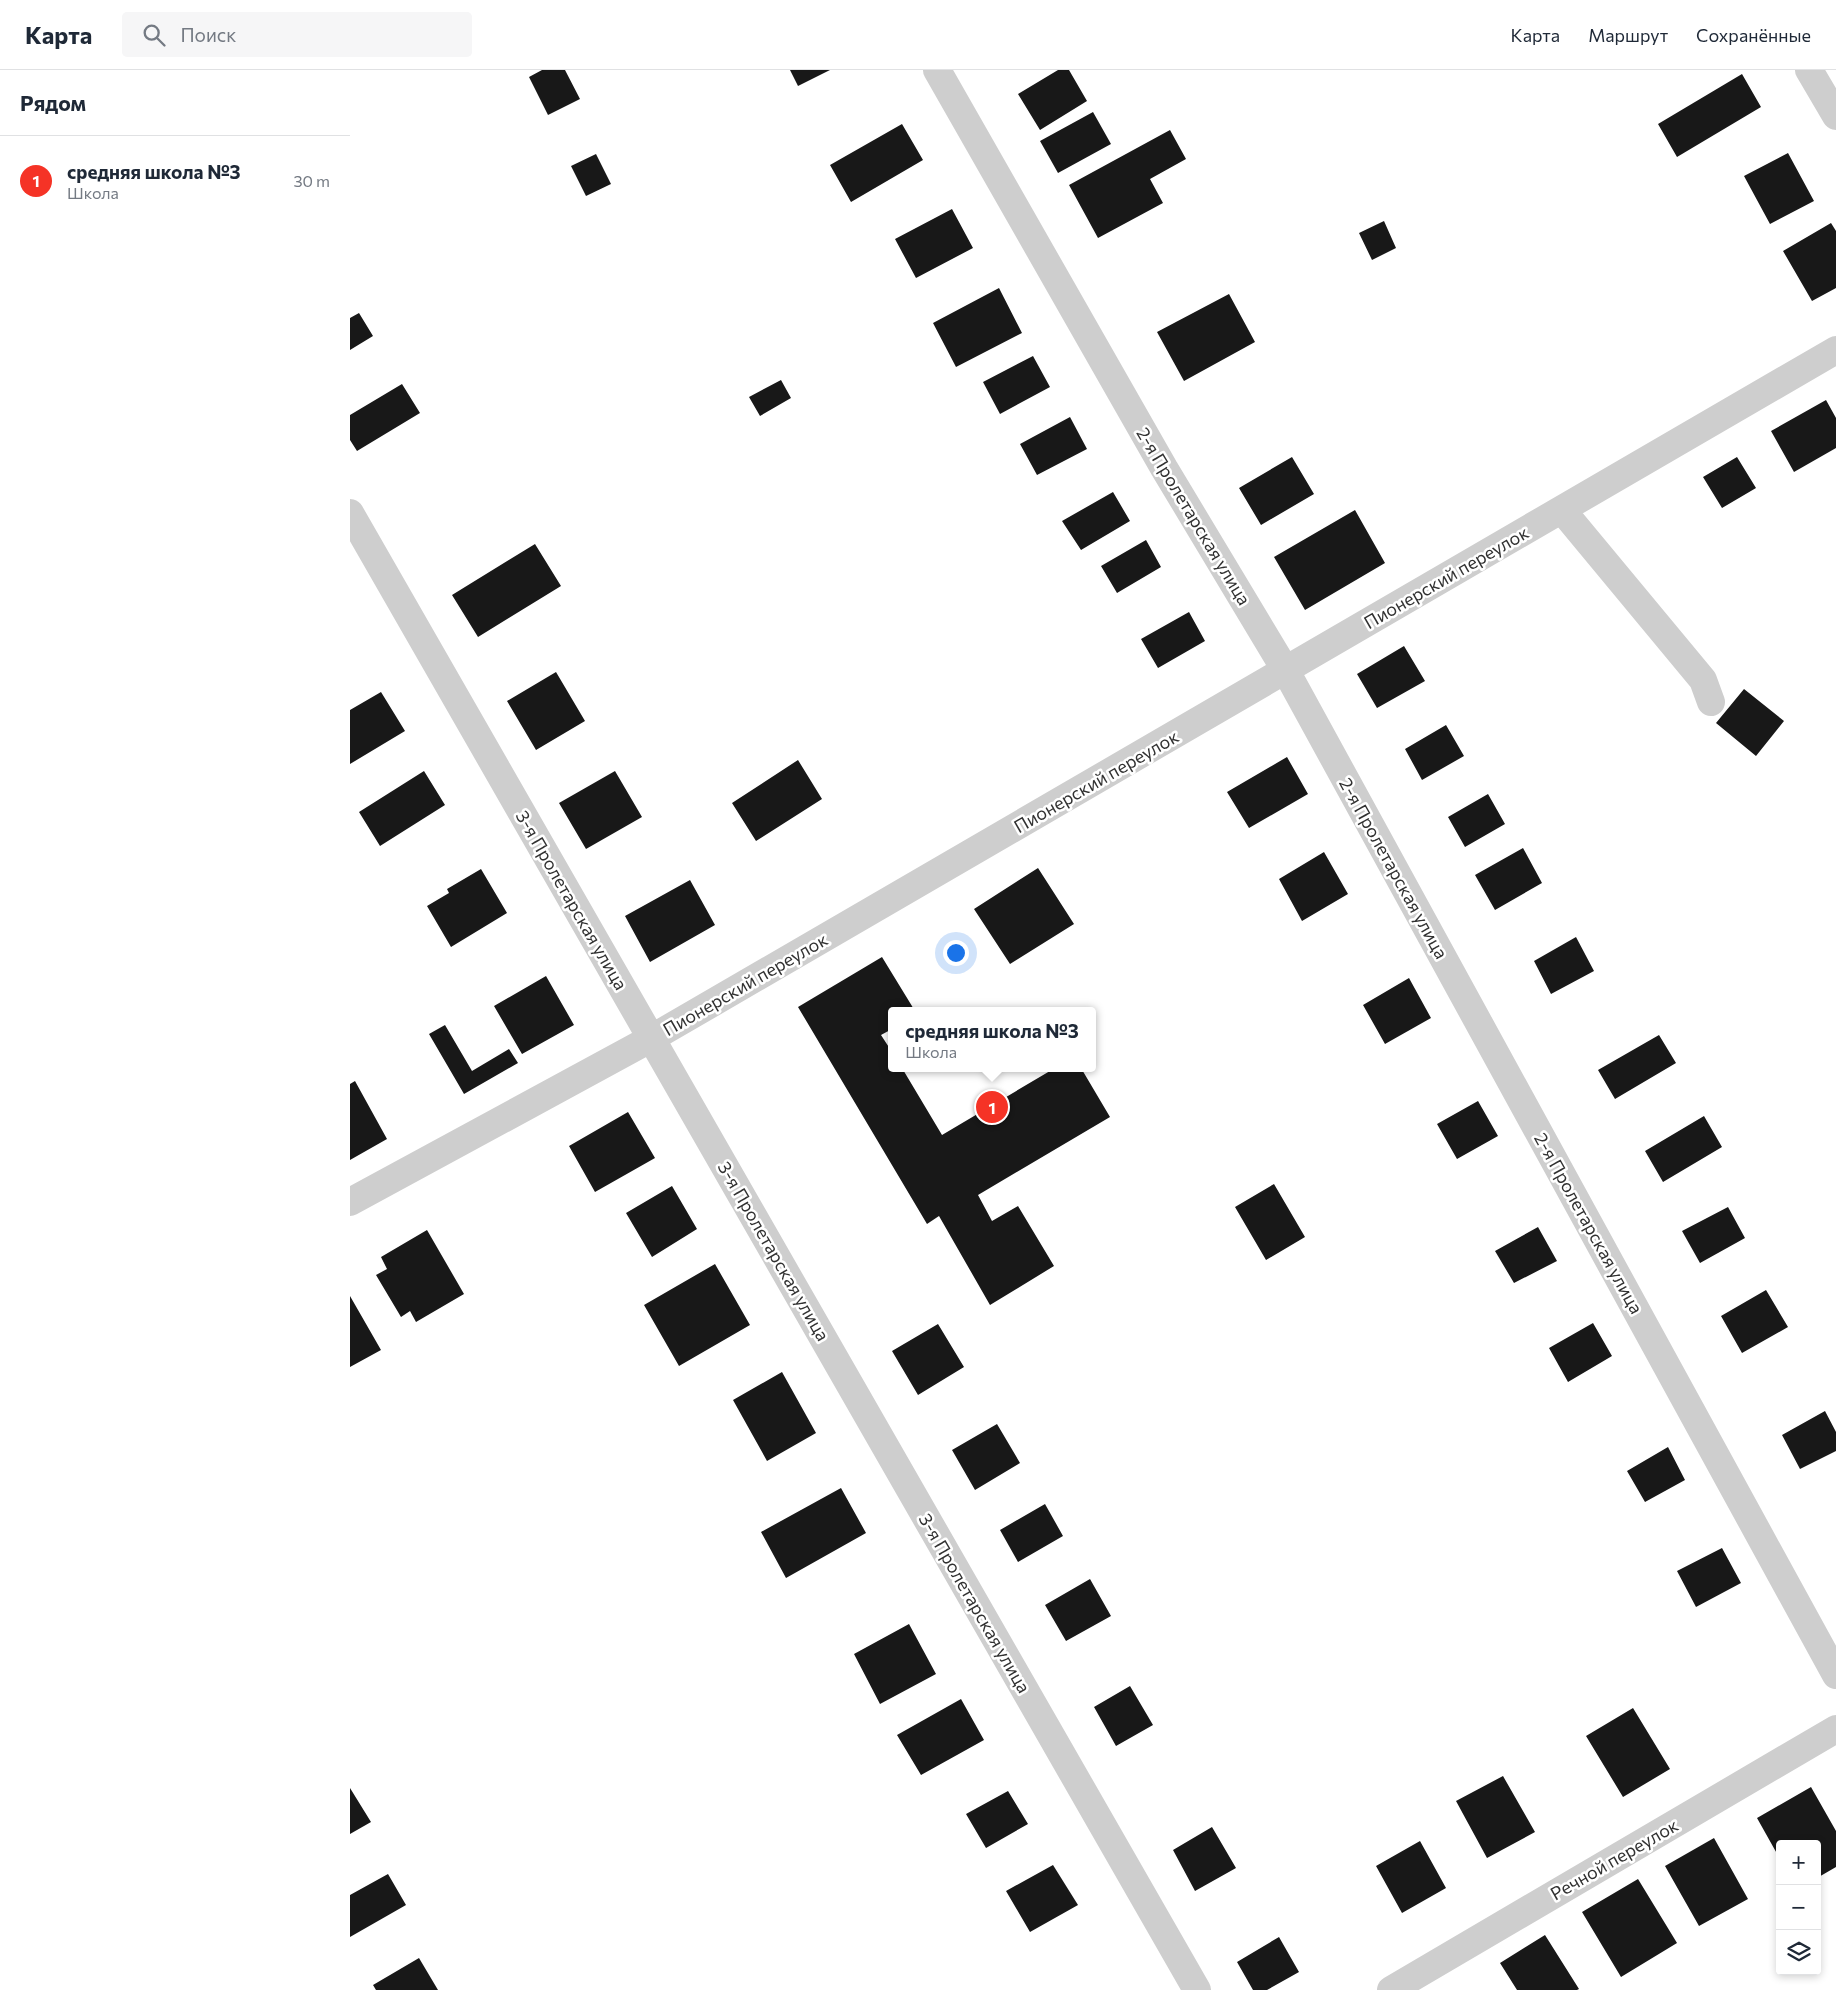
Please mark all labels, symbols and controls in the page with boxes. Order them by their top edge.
search box [122,12,472,57]
text: Карта [25,20,92,49]
icon: search [140,21,168,49]
text: Поиск [180,23,236,46]
text: Карта [1511,24,1560,46]
text: Маршрут [1588,24,1668,46]
text: Сохранённые [1696,24,1811,46]
text: Рядом [20,90,86,115]
text: средняя школа №3 [67,160,241,183]
text: 1 [32,171,40,190]
text: 30 m [293,171,330,190]
text: Школа [67,183,119,202]
street label: 2-я Пролетарская улица [1132,423,1256,609]
street label: Пионерский переулок [1360,521,1533,633]
street label: Пионерский переулок [1010,725,1183,837]
street label: 2-я Пролетарская улица [1335,774,1453,962]
street label: 3-я Пролетарская улица [512,806,632,994]
street label: Пионерский переулок [659,928,832,1040]
your location [943,940,969,966]
popup [888,1007,1096,1072]
text: средняя школа №3 [905,1019,1079,1042]
text: Школа [905,1042,957,1061]
pin: 1 [976,1088,1008,1126]
street label: 2-я Пролетарская улица [1530,1129,1648,1317]
street label: 3-я Пролетарская улица [714,1157,834,1345]
street label: 3-я Пролетарская улица [915,1509,1035,1697]
street label: Речной переулок [1546,1813,1682,1904]
map controls [1776,1840,1821,1975]
button: + [1776,1840,1821,1885]
button: − [1776,1885,1821,1930]
button: layers [1776,1930,1821,1975]

